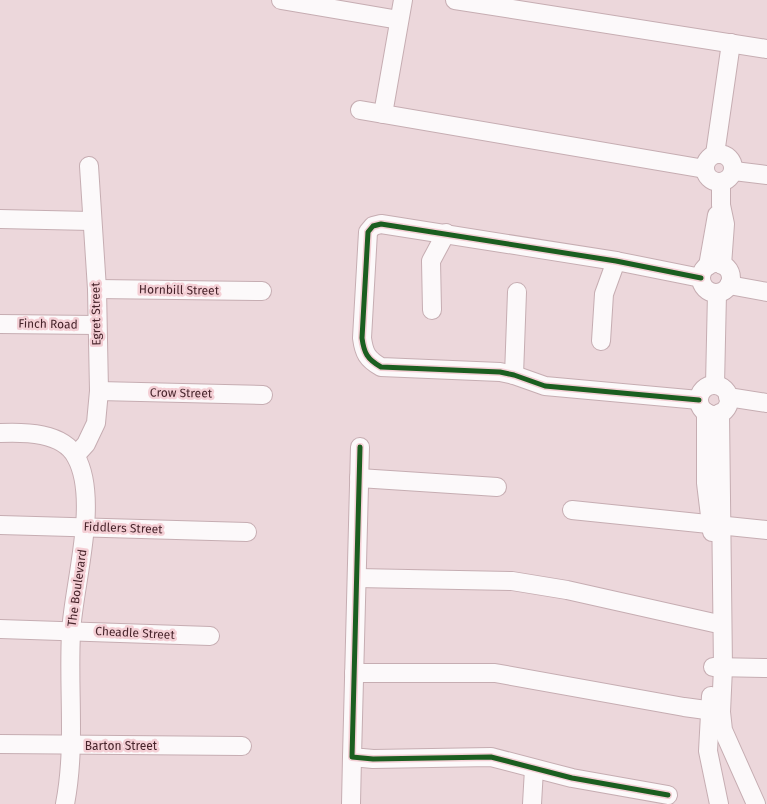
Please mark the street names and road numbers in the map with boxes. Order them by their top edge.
street label: Egret Street [88,282,104,346]
street label: Hornbill Street [139,282,220,298]
street label: Finch Road [18,316,78,332]
street label: Crow Street [150,385,213,401]
street label: Fiddlers Street [83,520,163,536]
street label: The Boulevard [65,548,89,628]
street label: Cheadle Street [95,624,176,642]
street label: Barton Street [85,739,158,753]

